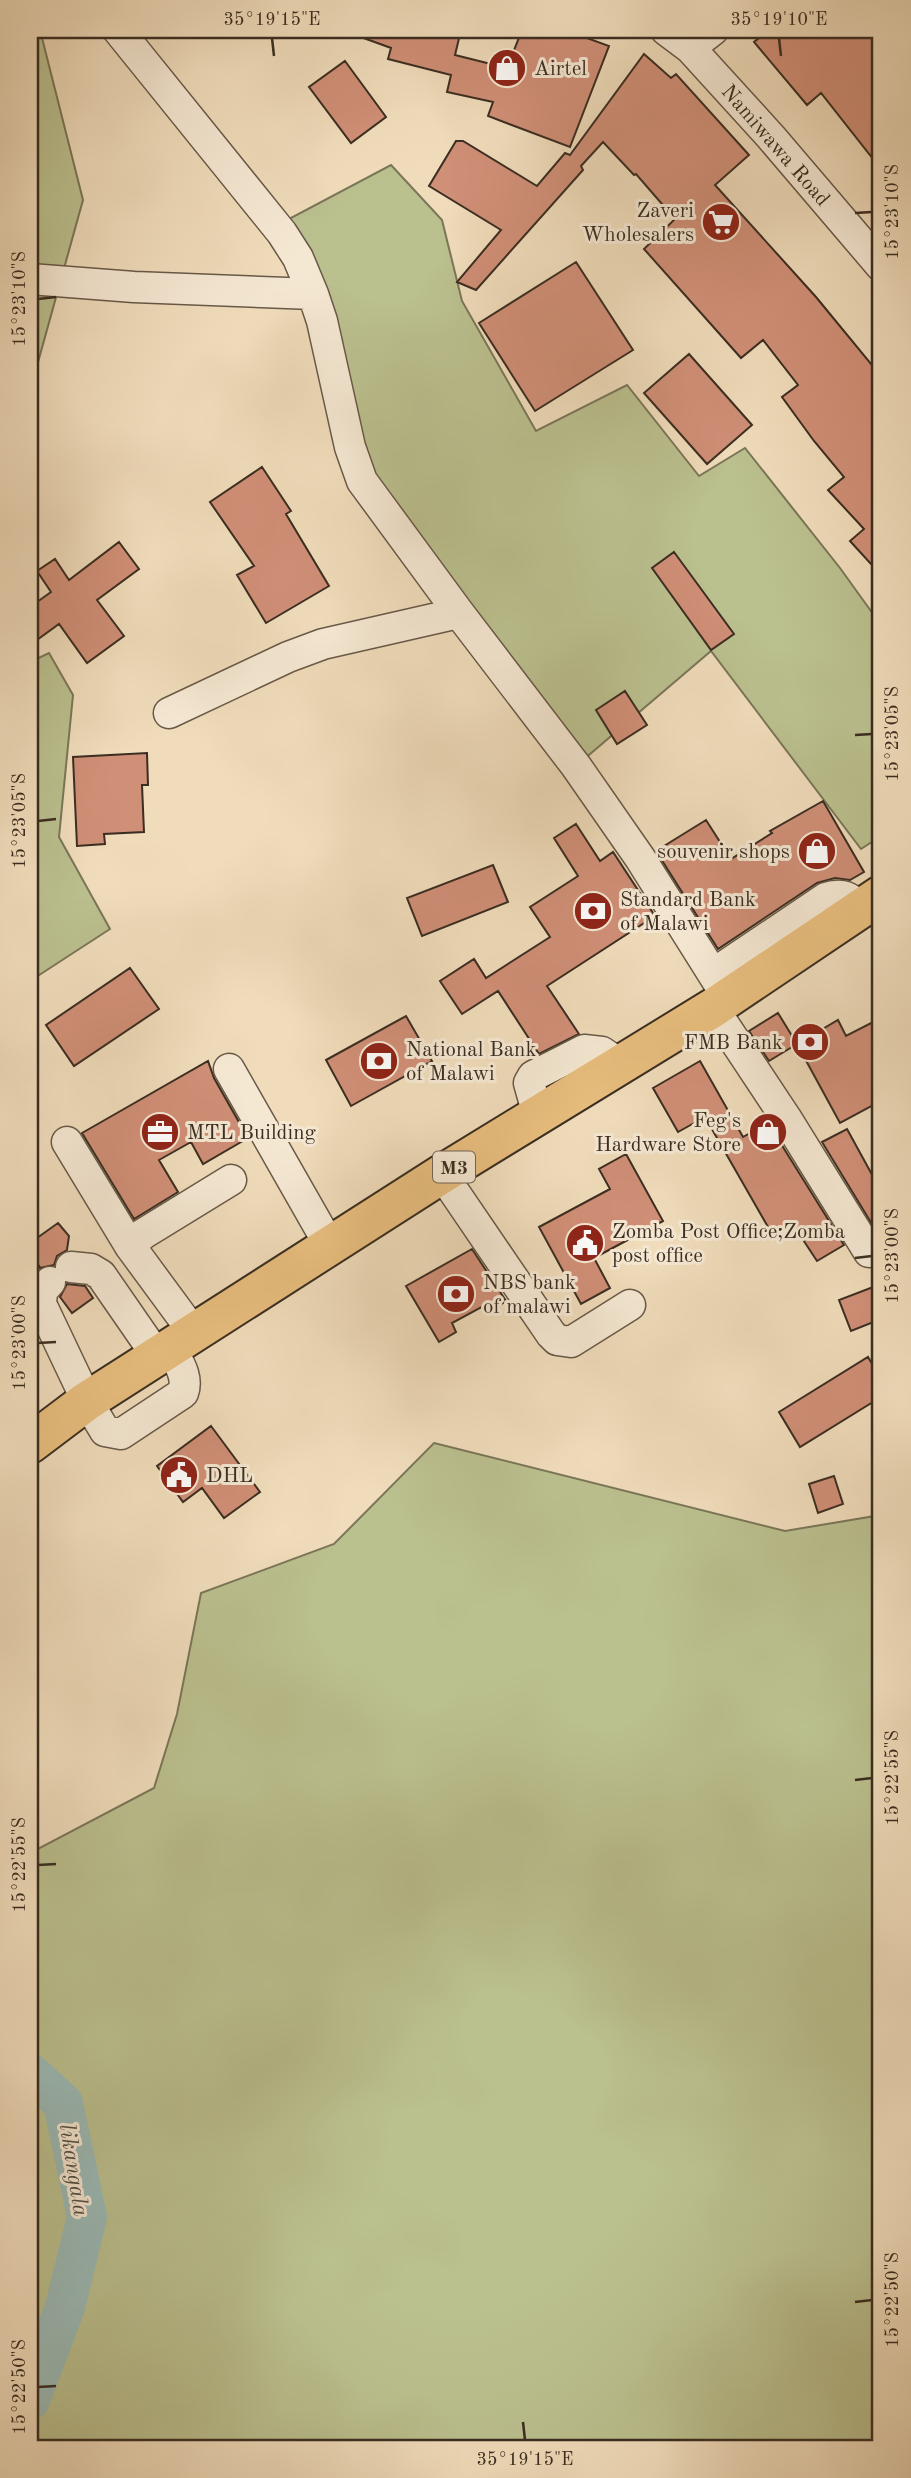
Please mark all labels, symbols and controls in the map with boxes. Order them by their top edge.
text: 35°19'15"E [224,11,320,29]
text: 35°19'10"E [731,11,827,29]
shop icon: Airtel [486,47,528,89]
place label: Airtel [534,59,587,80]
street label: Namiwawa Road [717,81,833,211]
text: 15°23'10"S [884,164,902,260]
place label: Zaveri Wholesalers [582,201,694,246]
supermarket icon: Zaveri Wholesalers [700,201,742,243]
text: 15°23'10"S [11,251,29,347]
text: 15°23'05"S [884,686,902,782]
text: 15°23'05"S [11,773,29,869]
shop icon: souvenir shops [796,830,838,872]
place label: souvenir shops [657,842,790,863]
bank icon: Standard Bank of Malawi [572,890,614,932]
place label: Standard Bank of Malawi [620,890,756,935]
bank icon: FMB Bank [789,1021,831,1063]
place label: FMB Bank [684,1033,783,1054]
bank icon: National Bank of Malawi [358,1040,400,1082]
place label: National Bank of Malawi [406,1040,536,1085]
office icon: MTL Building [139,1111,181,1153]
place label: Feg's Hardware Store [595,1111,741,1156]
shop icon: Feg's Hardware Store [747,1111,789,1153]
place label: MTL Building [187,1123,317,1144]
road number: M3 [433,1152,475,1182]
text: 15°23'00"S [884,1208,902,1304]
public building icon: Zomba Post Office;Zomba post office [564,1222,606,1264]
place label: Zomba Post Office;Zomba post office [612,1222,845,1267]
bank icon: NBS bank of malawi [435,1273,477,1315]
place label: NBS bank of malawi [483,1273,576,1318]
text: 15°23'00"S [11,1295,29,1391]
public building icon: DHL [158,1454,200,1496]
place label: DHL [206,1466,253,1487]
text: 15°22'55"S [884,1730,902,1826]
text: 15°22'55"S [11,1817,29,1913]
water label: likangala [54,2122,92,2218]
text: 15°22'50"S [884,2252,902,2348]
text: 15°22'50"S [11,2339,29,2435]
text: 35°19'15"E [477,2451,573,2469]

